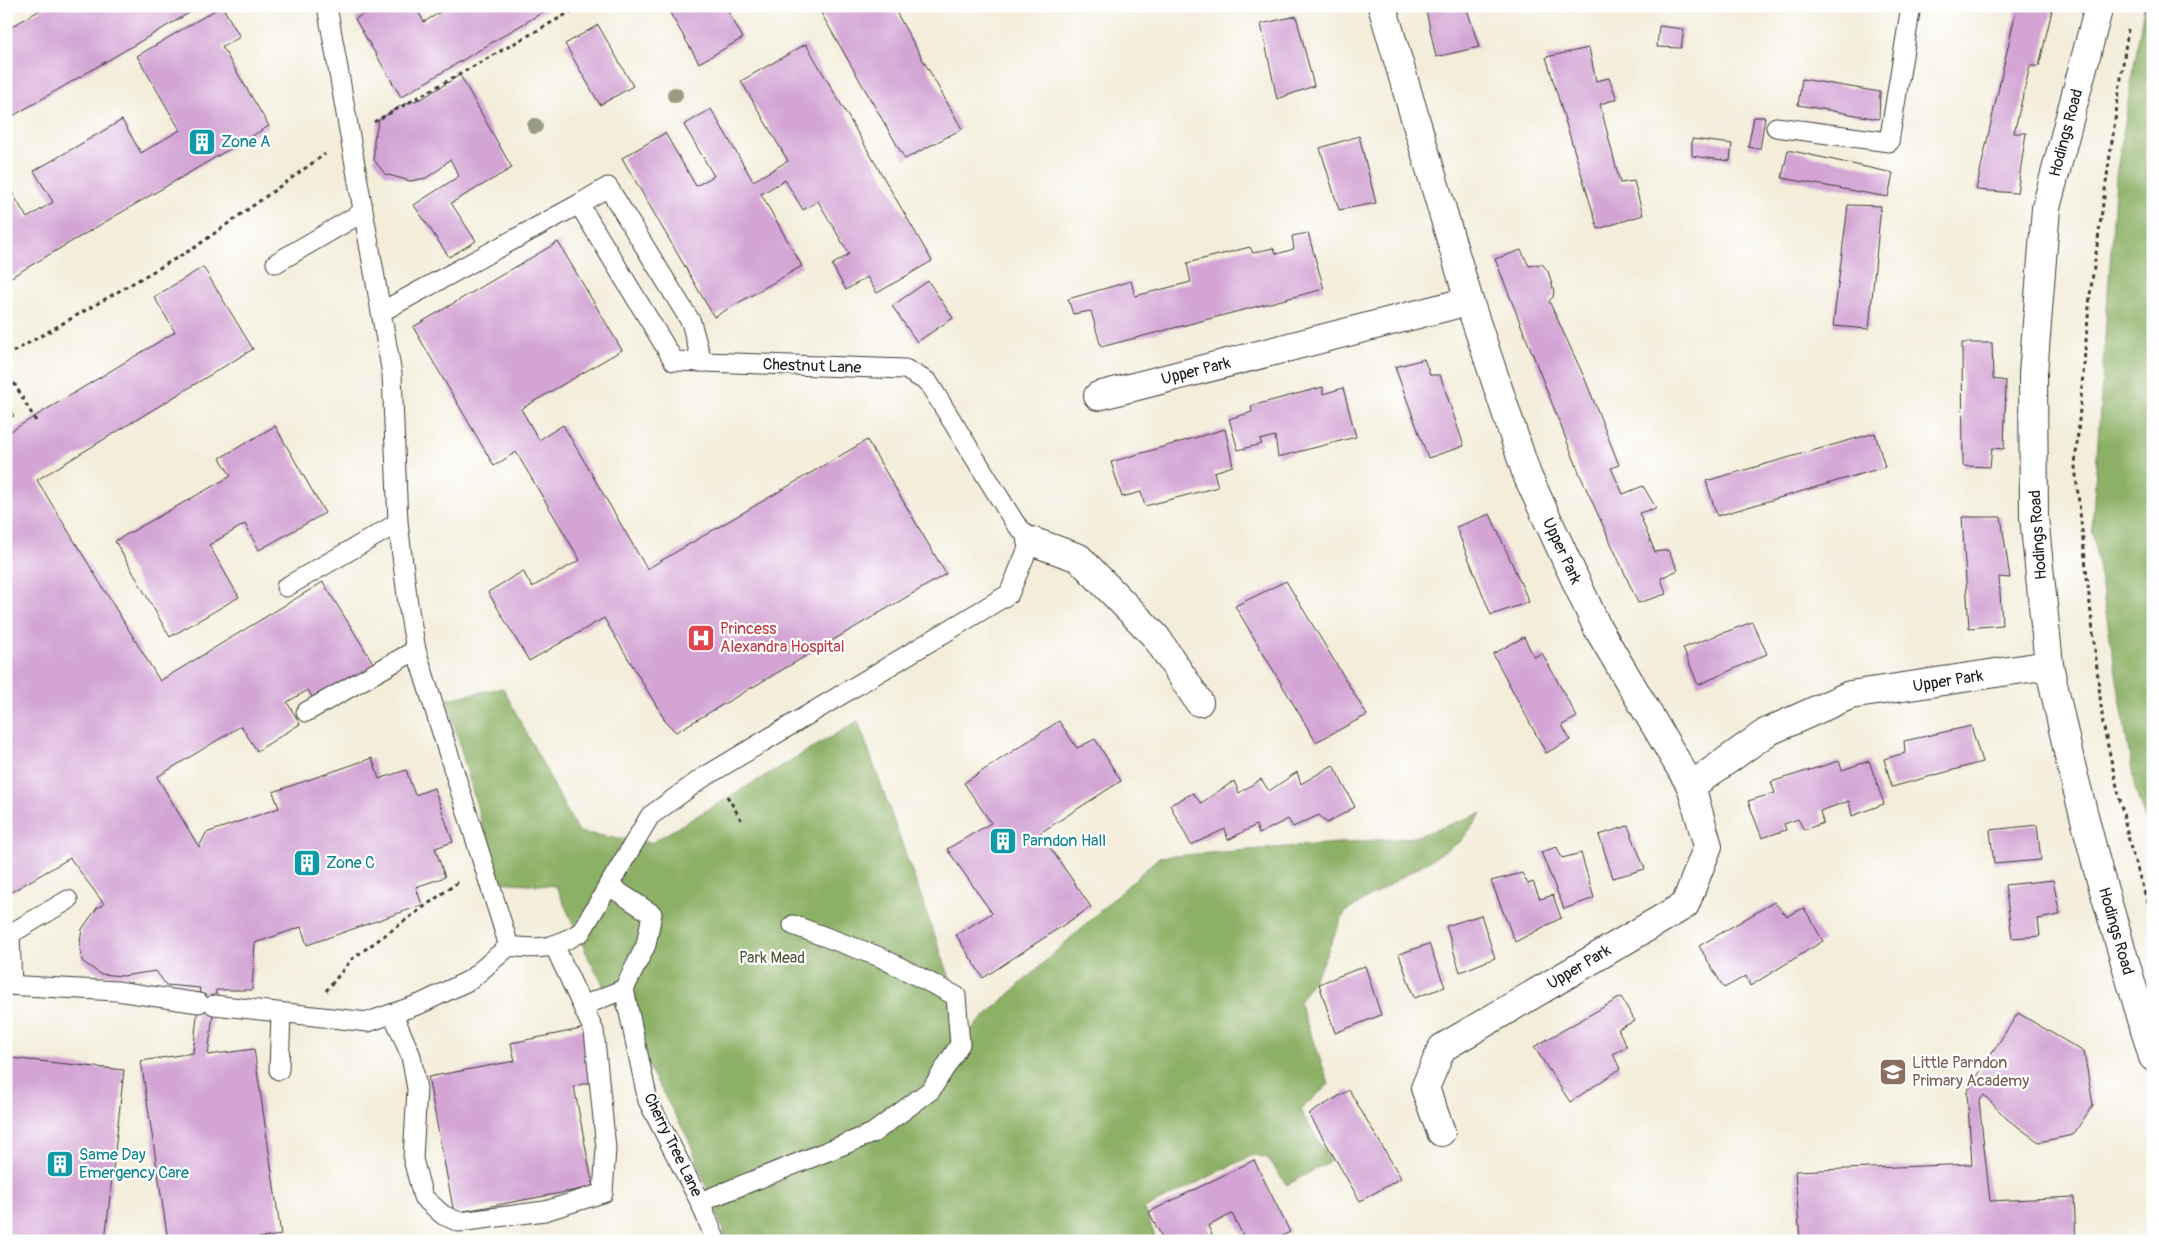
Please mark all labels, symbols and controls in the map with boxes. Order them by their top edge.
street label: Hodings Road [2045,87,2087,179]
building icon: Zone A [187,127,217,157]
place label: Zone A [221,132,271,152]
street label: Upper Park [1159,353,1233,389]
street label: Chestnut Lane [762,354,862,378]
street label: Hodings Road [2025,489,2051,581]
street label: Upper Park [1538,515,1586,588]
place label: Princess Alexandra Hospital [720,619,845,657]
hospital icon: Princess Alexandra Hospital [686,623,716,653]
street label: Upper Park [1911,666,1985,696]
building icon: Parndon Hall [988,826,1018,856]
place label: Parndon Hall [1022,831,1106,851]
building icon: Zone C [292,848,322,878]
place label: Zone C [326,853,375,873]
street label: Hodings Road [2094,885,2138,977]
street label: Upper Park [1544,940,1615,994]
park label: Park Mead [739,948,805,968]
place label: Little Parndon Primary Academy [1912,1053,2029,1091]
school or university icon: Little Parndon Primary Academy [1878,1057,1908,1087]
street label: Cherry Tree Lane [639,1090,707,1200]
place label: Same Day Emergency Care [79,1145,189,1183]
building icon: Same Day Emergency Care [45,1149,75,1179]

